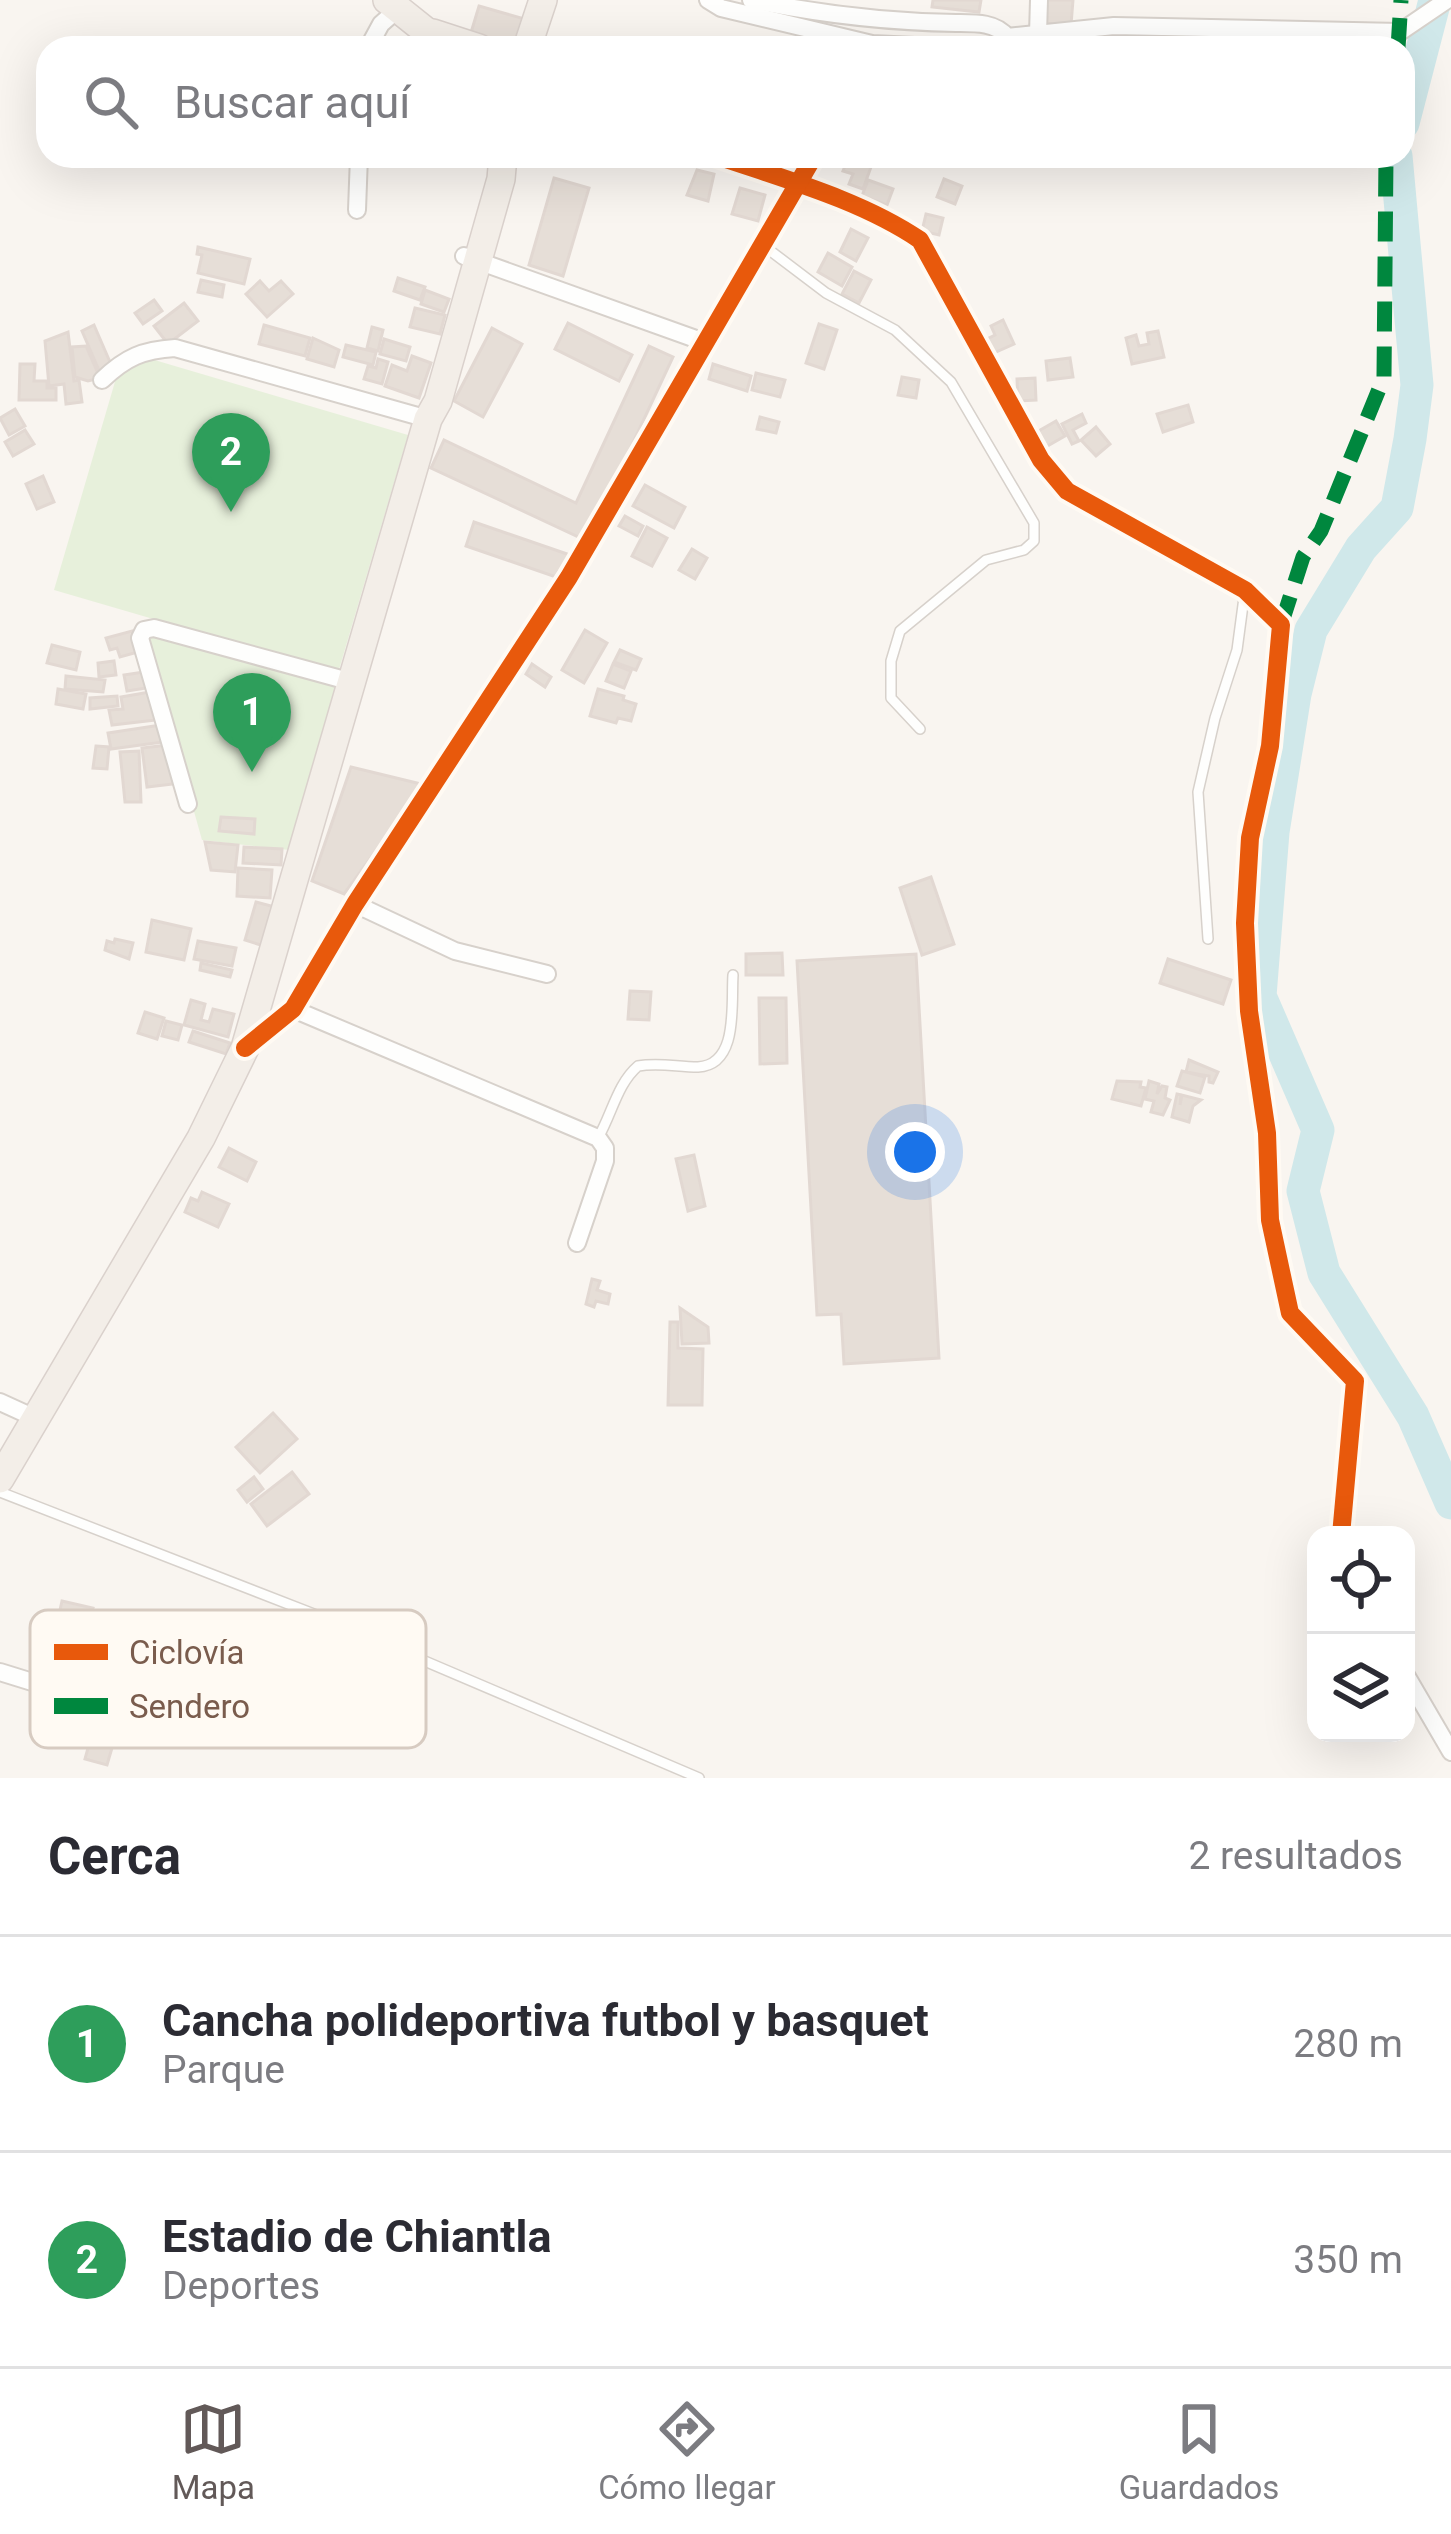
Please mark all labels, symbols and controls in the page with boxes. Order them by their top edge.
search box [36,36,1415,168]
icon: search [78,69,144,135]
text: Buscar aquí [174,76,411,129]
pin: 2 [192,413,270,512]
pin: 1 [213,673,291,772]
your location [885,1122,945,1182]
map controls [1307,1526,1415,1742]
button: locate [1307,1526,1415,1634]
legend [30,1610,426,1748]
text: Ciclovía [129,1633,244,1672]
button: layers [1307,1634,1415,1742]
text: Sendero [129,1687,250,1726]
text: Cerca [48,1827,181,1886]
text: 2 resultados [1188,1833,1403,1879]
text: Cancha polideportiva futbol y basquet [162,1994,929,2047]
text: 1 [76,2021,98,2067]
text: 280 m [1293,2021,1403,2067]
text: Parque [162,2047,285,2093]
text: Estadio de Chiantla [162,2210,551,2263]
text: 2 [76,2237,98,2283]
text: 350 m [1293,2237,1403,2283]
text: Deportes [162,2263,320,2309]
tab: Mapa [172,2396,255,2507]
tab: Cómo llegar [598,2396,776,2507]
tab: Guardados [1119,2396,1279,2507]

